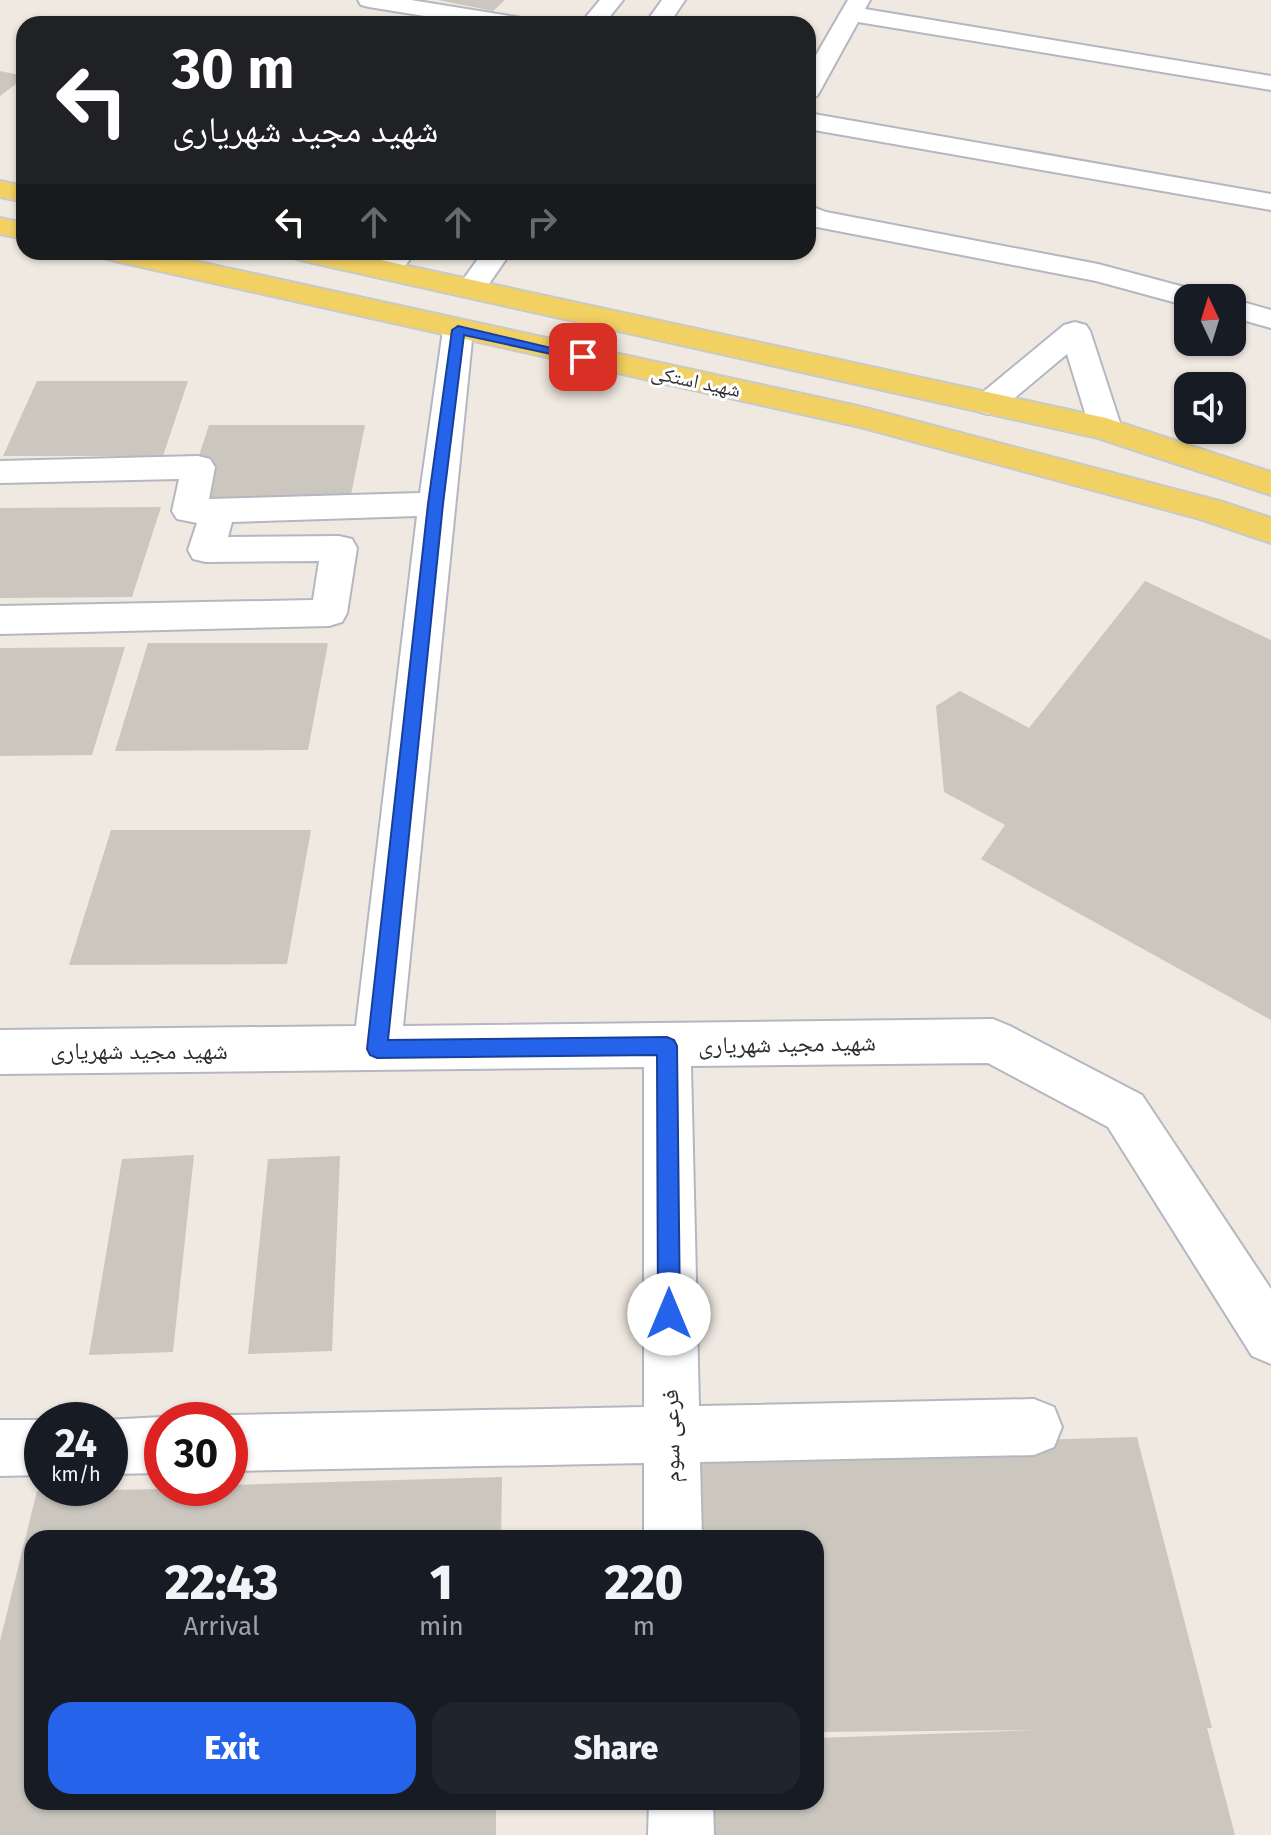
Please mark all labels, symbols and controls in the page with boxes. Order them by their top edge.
text: 30 m [172,36,294,103]
icon: left [40,48,144,152]
text: شهید مجید شهریاری [172,108,438,152]
icon: left [268,200,312,244]
icon: ahead [352,200,396,244]
icon: ahead [436,200,480,244]
icon: right [520,200,564,244]
north arrow [1174,284,1246,356]
map controls [1174,284,1246,444]
pin [549,323,617,391]
icon: arrive [561,335,605,379]
street label: شهید استکی [649,360,743,402]
button: sound [1174,372,1246,444]
street label: شهید مجید شهریاری [698,1028,876,1060]
street label: شهید مجید شهریاری [50,1037,228,1065]
position arrow [627,1272,711,1356]
street label: فرعی سوم [656,1389,688,1483]
speed limit sign: 30 [144,1402,248,1506]
text: 24 [55,1420,97,1468]
text: km/h [51,1462,101,1486]
text: 22:43 [165,1554,278,1612]
text: 1 [430,1554,453,1612]
text: 220 [605,1554,683,1612]
text: Arrival [183,1611,260,1642]
text: min [419,1611,464,1642]
text: m [633,1611,655,1642]
button: Exit [48,1702,416,1794]
button: Share [432,1702,800,1794]

